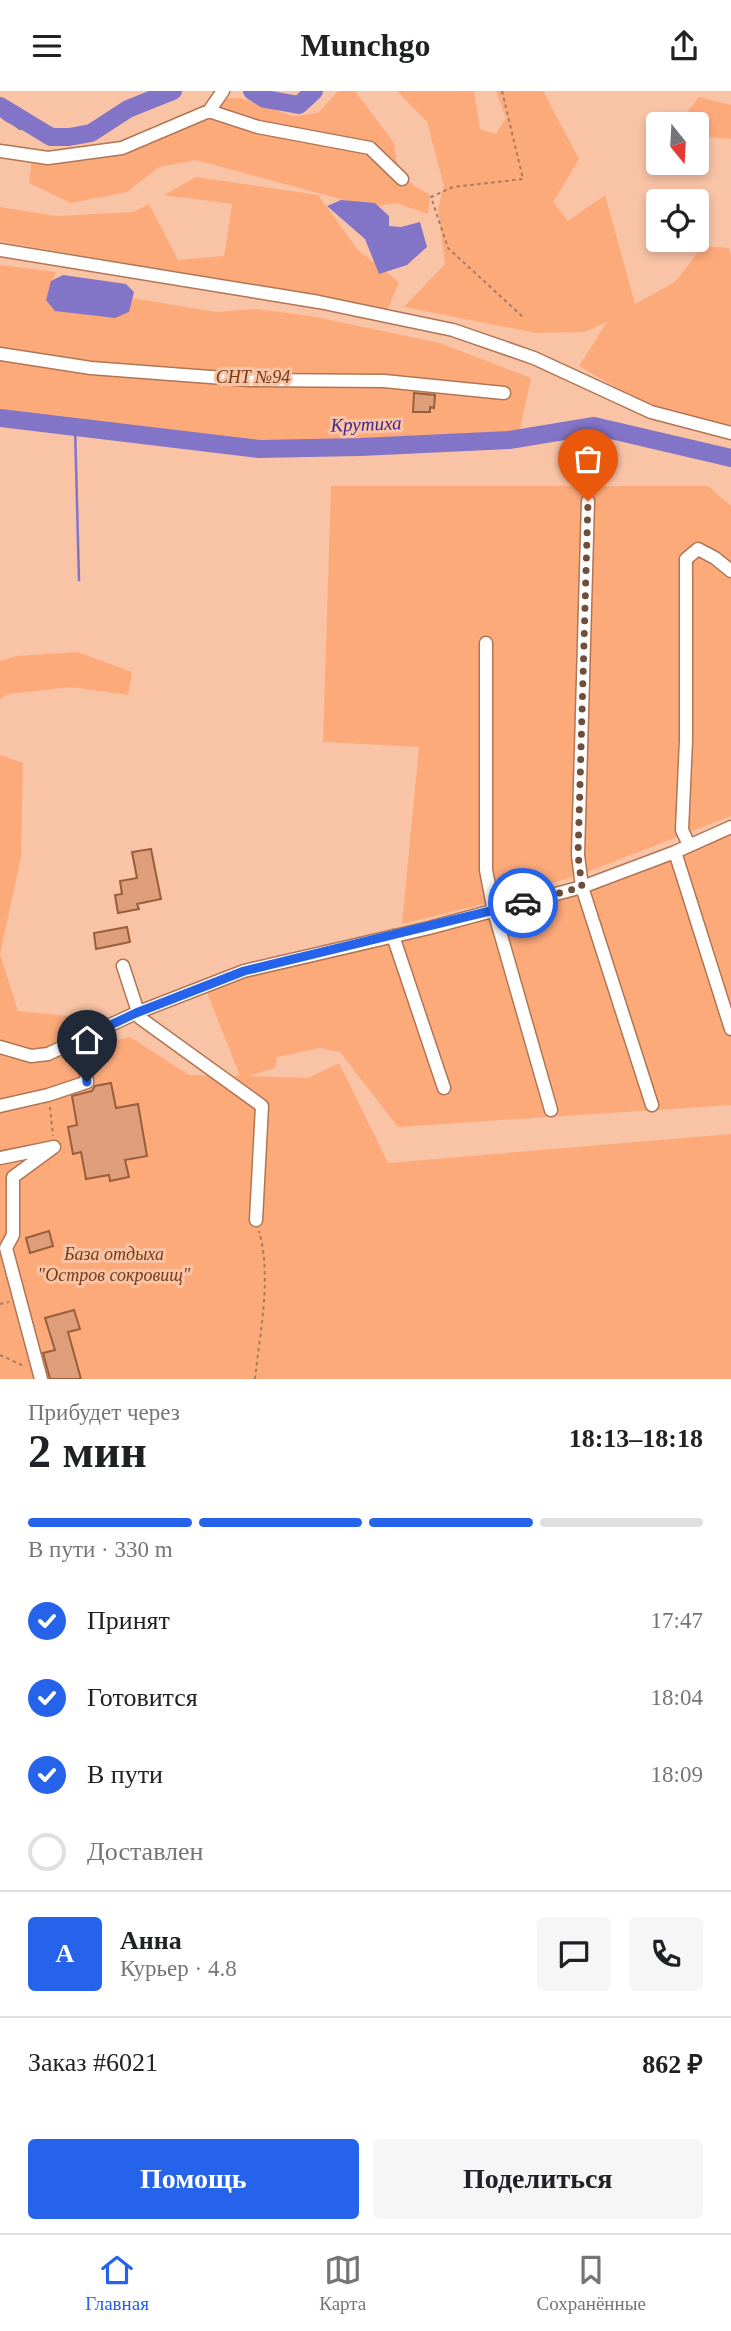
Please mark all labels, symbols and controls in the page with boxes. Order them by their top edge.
icon: menu [28,27,66,65]
text: Munchgo [301,27,430,63]
icon: share [665,27,703,65]
north arrow [646,112,709,175]
map controls [646,112,709,252]
button: locate [646,189,709,252]
park label: СНТ №94 [216,367,290,387]
water label: Крутиха [329,412,402,436]
pin [558,429,618,501]
icon: bag [569,440,607,478]
courier [488,868,558,938]
icon: car [504,884,542,922]
pin [57,1010,117,1082]
icon: home [68,1021,106,1059]
park label: База отдыха "Остров сокровищ" [38,1244,191,1285]
text: Прибудет через [28,1400,180,1425]
text: 18:13–18:18 [569,1424,703,1453]
text: 2 мин [28,1426,147,1477]
text: В пути · 330 m [28,1537,173,1562]
icon: check [28,1602,66,1640]
text: Принят [87,1606,170,1635]
text: 17:47 [651,1608,703,1633]
icon: check [28,1679,66,1717]
text: Готовится [87,1683,198,1712]
text: 18:04 [651,1685,703,1710]
icon: check [28,1756,66,1794]
text: В пути [87,1760,163,1789]
text: 18:09 [651,1762,703,1787]
text: Доставлен [87,1837,204,1866]
button: chat [537,1917,611,1991]
button: phone [629,1917,703,1991]
text: Анна [120,1926,182,1955]
text: А [56,1939,74,1968]
text: Курьер · 4.8 [120,1956,237,1981]
text: Заказ #6021 [28,2048,158,2077]
text: 862 ₽ [642,2050,703,2079]
button: Помощь [28,2139,359,2219]
button: Поделиться [373,2139,703,2219]
tab: Главная [85,2251,149,2315]
tab: Карта [319,2251,366,2315]
tab: Сохранённые [537,2251,646,2315]

